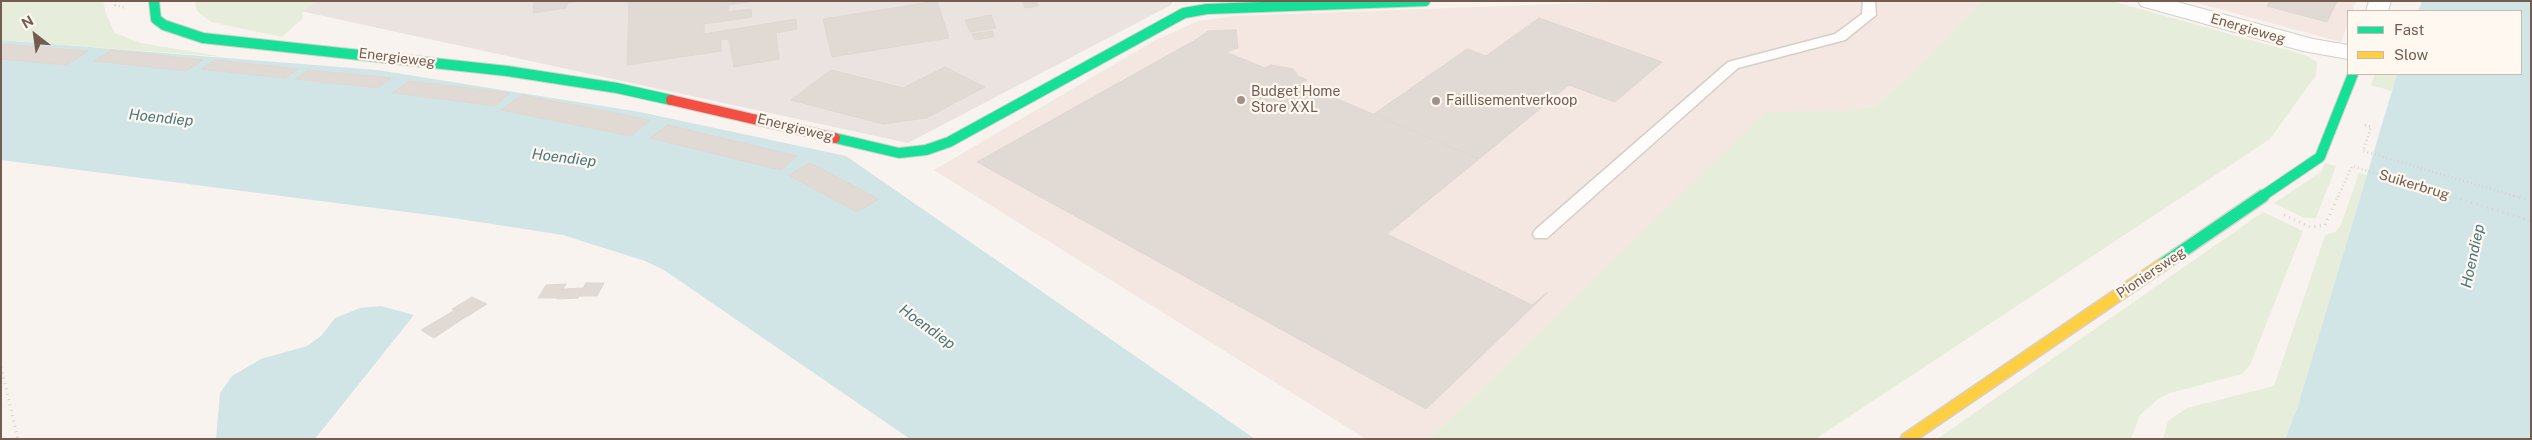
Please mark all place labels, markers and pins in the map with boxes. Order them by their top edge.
place label: Budget Home Store XXL [1251,84,1340,116]
place label: Faillisementverkoop [1446,93,1577,109]
marker: Budget Home Store XXL [1235,94,1247,106]
marker: Faillisementverkoop [1430,95,1442,107]

